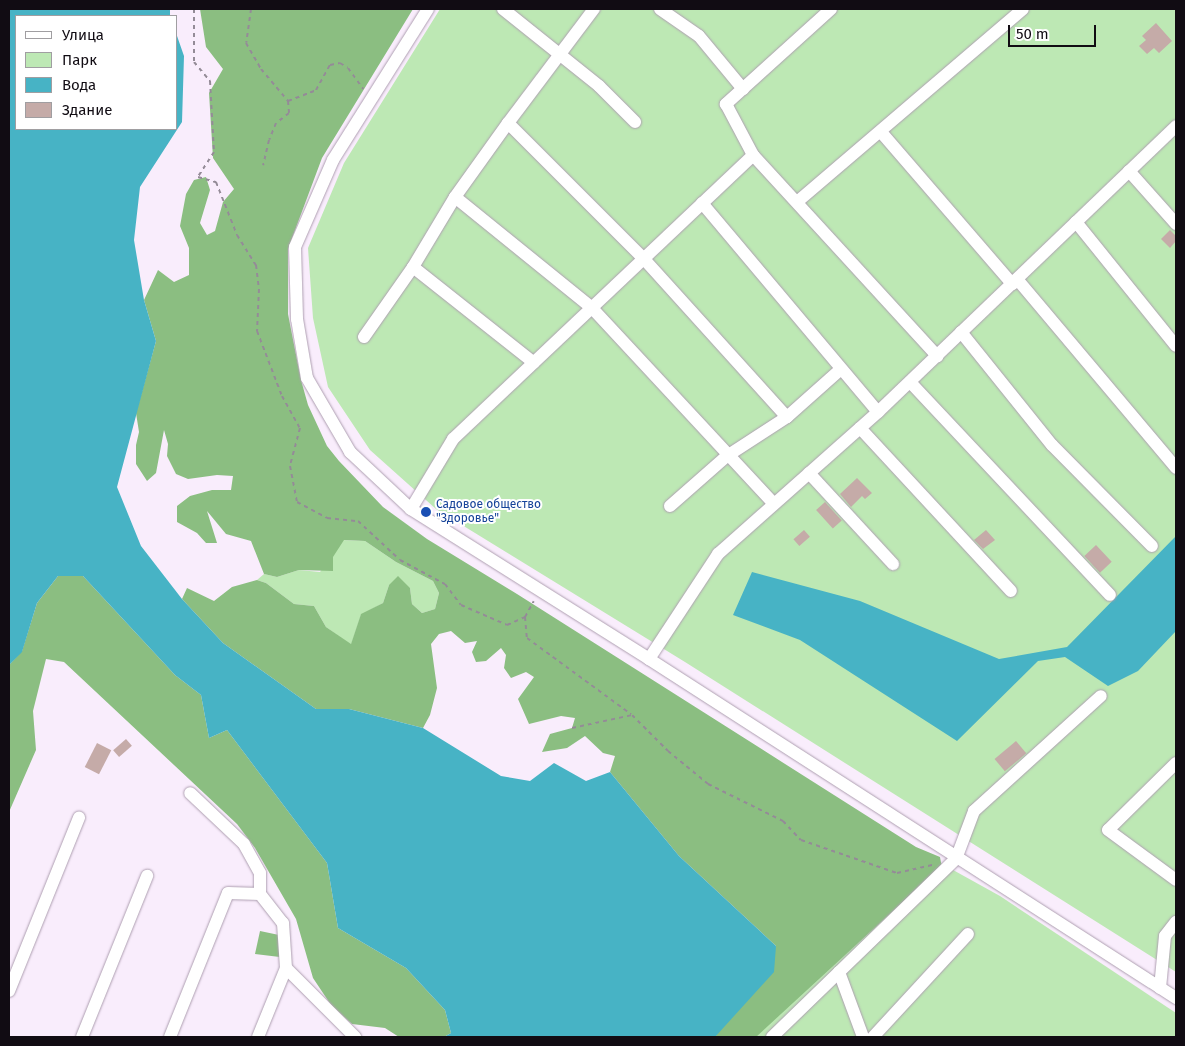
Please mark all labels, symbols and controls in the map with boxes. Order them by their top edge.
legend [15,15,178,130]
scale bar [1010,15,1098,47]
text: 50 m [1016,25,1049,43]
text: Улица [62,26,104,44]
text: Парк [62,51,97,69]
text: Вода [62,76,96,94]
text: Здание [62,101,112,119]
place label: Садовое общество "Здоровье" [436,498,541,526]
marker: Садовое общество "Здоровье" [420,506,432,518]

